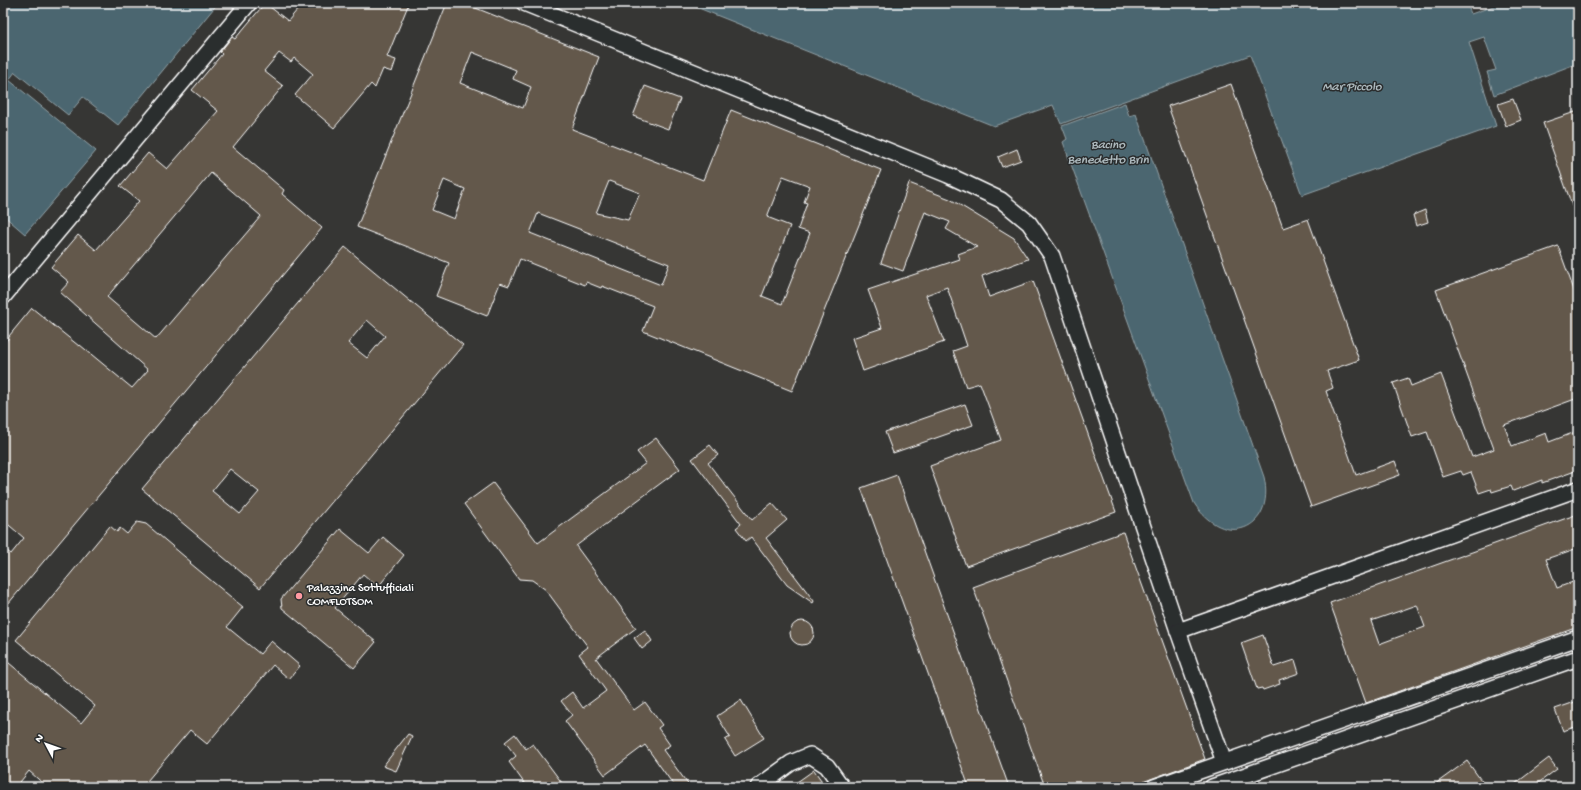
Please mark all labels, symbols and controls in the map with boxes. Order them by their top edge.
water label: Mar Piccolo [1322,80,1383,95]
water label: Bacino Benedetto Brin [1067,138,1149,168]
place label: Palazzina Sottufficiali COMFLOTSOM [306,582,414,610]
marker: Palazzina Sottufficiali COMFLOTSOM [294,591,304,601]
north arrow [26,724,66,764]
text: N [33,732,47,745]

